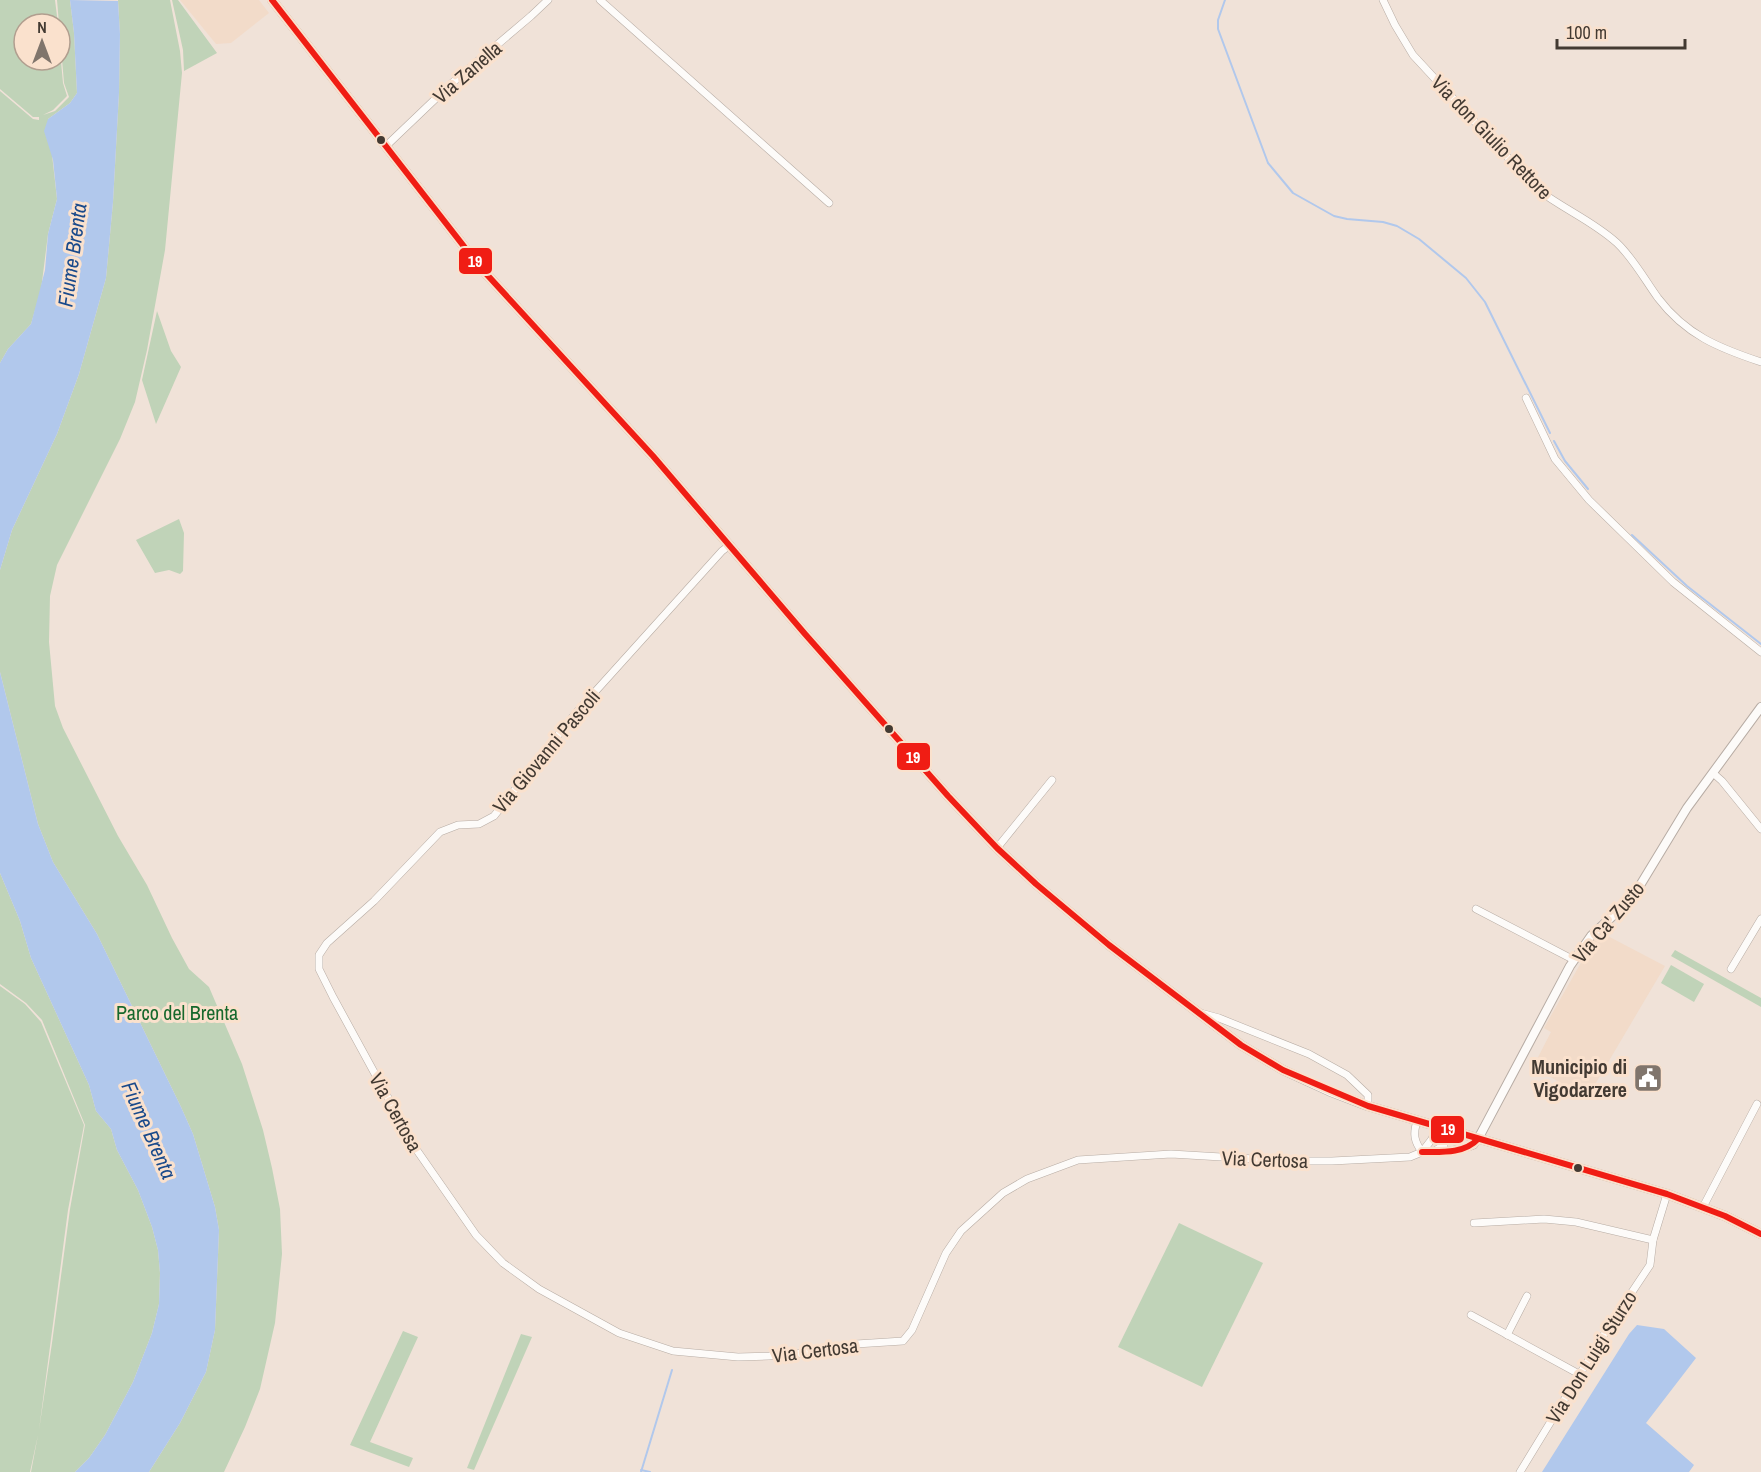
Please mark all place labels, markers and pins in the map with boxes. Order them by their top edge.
unlabelled marker [375,134,387,146]
unlabelled marker [883,723,895,735]
place label: Municipio di Vigodarzere [1531,1053,1627,1103]
public building icon: Municipio di Vigodarzere [1632,1062,1664,1094]
unlabelled marker [1572,1162,1584,1174]

